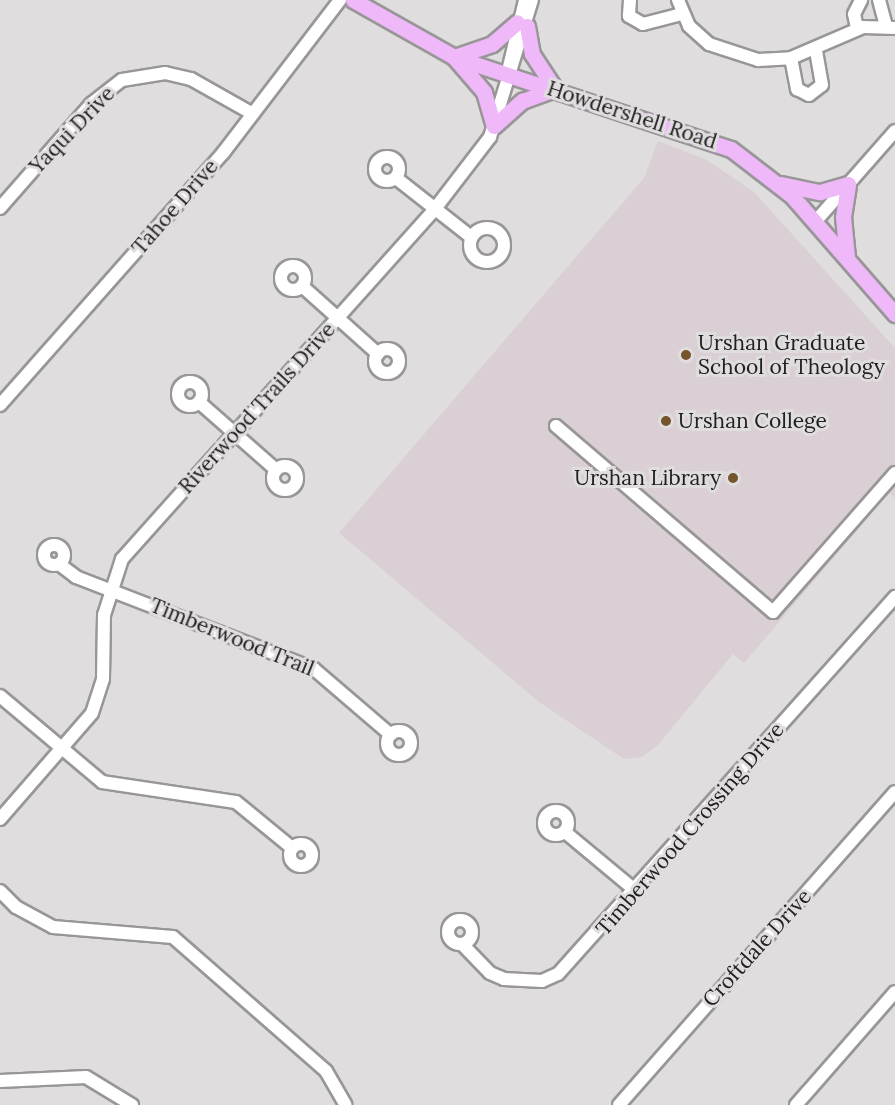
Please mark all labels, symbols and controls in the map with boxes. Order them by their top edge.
street label: Howdershell Road [544,76,720,154]
street label: Yaqui Drive [24,81,120,179]
street label: Tahoe Drive [127,154,223,260]
street label: Riverwood Trails Drive [173,317,341,499]
place label: Urshan Graduate School of Theology [698,330,885,380]
marker: Urshan Graduate School of Theology [679,348,693,362]
place label: Urshan College [678,408,827,434]
marker: Urshan College [659,414,673,428]
place label: Urshan Library [574,465,721,491]
marker: Urshan Library [726,471,740,485]
street label: Timberwood Trail [146,593,318,681]
street label: Timberwood Crossing Drive [591,717,789,941]
street label: Croftdale Drive [698,884,816,1012]

